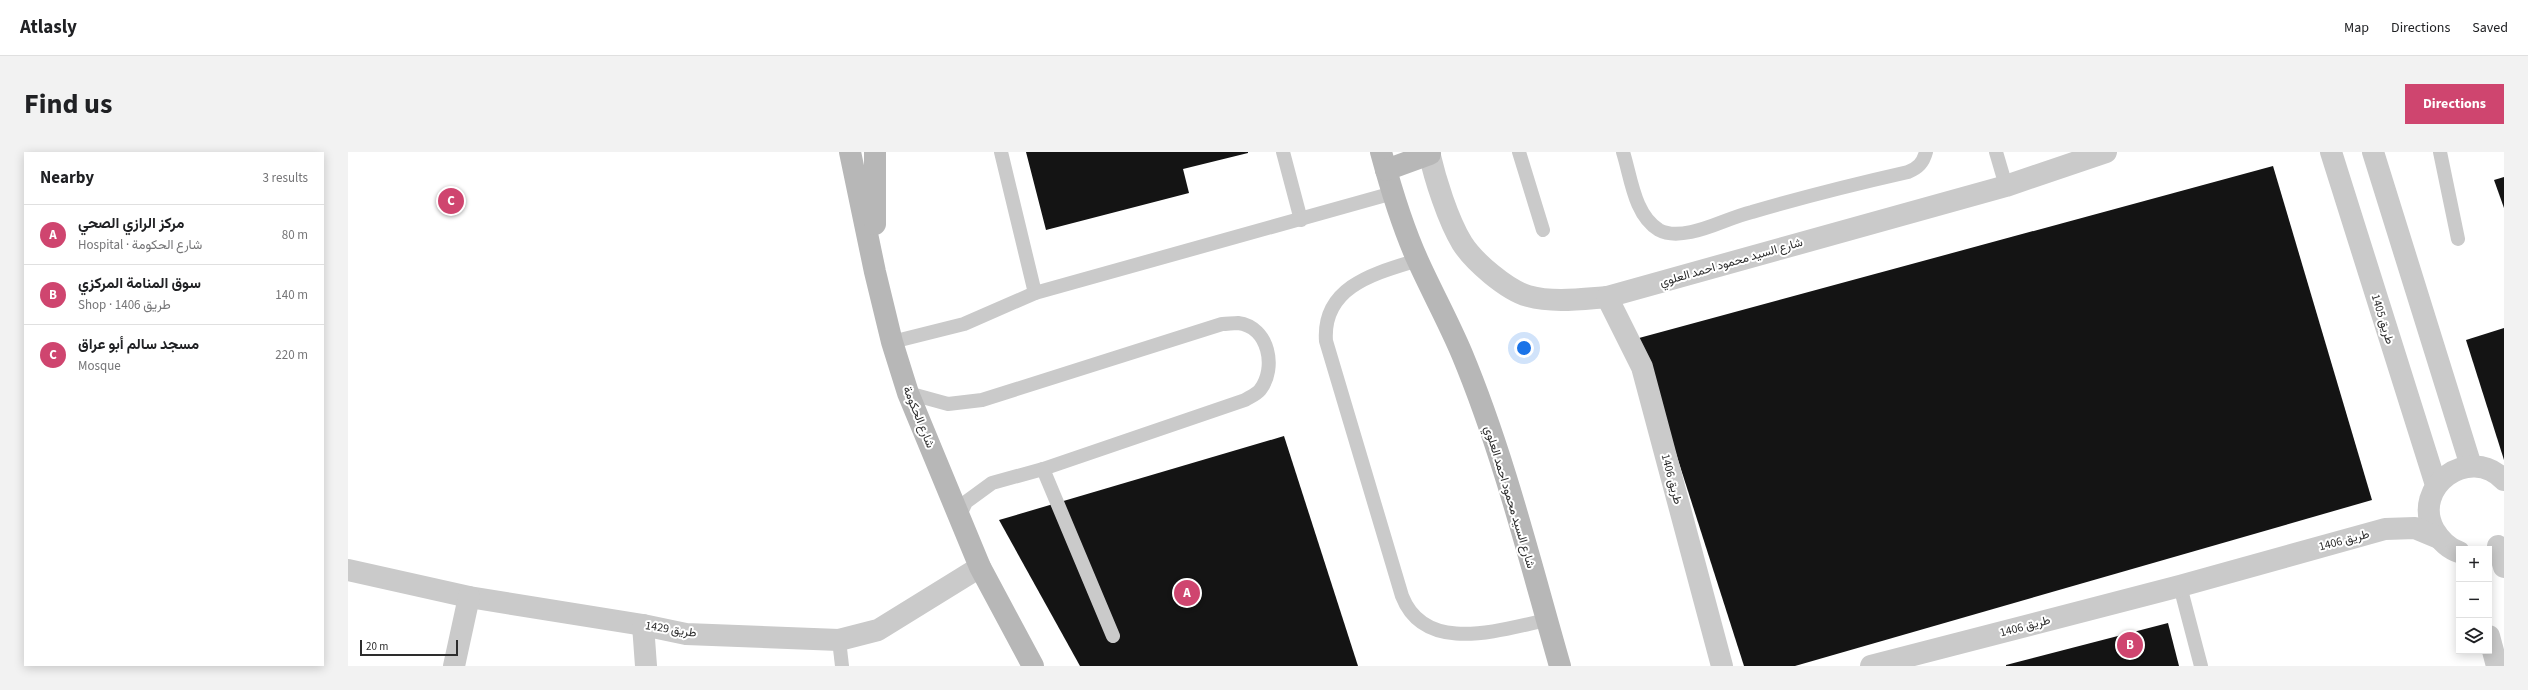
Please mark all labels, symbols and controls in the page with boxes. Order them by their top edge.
text: Atlasly [20,14,77,41]
text: Map [2344,18,2369,38]
text: Directions [2391,18,2450,38]
text: Saved [2472,18,2508,38]
text: Find us [24,84,112,124]
button: Directions [2405,84,2504,124]
text: Nearby [40,166,94,190]
text: 3 results [263,169,308,187]
pin: C [438,186,464,216]
text: مركز الرازي الصحي [78,213,184,234]
text: A [49,226,57,244]
text: 80 m [282,226,308,244]
street label: شارع السيد محمود احمد العلوي [1658,234,1805,292]
text: Hospital · شارع الحكومة [78,236,202,254]
text: سوق المنامة المركزي [78,273,201,294]
text: B [49,286,57,304]
text: 140 m [275,286,308,304]
street label: طريق 1405 [2367,292,2398,347]
text: Shop · طريق 1406 [78,296,171,314]
text: مسجد سالم أبو عراق [78,334,199,355]
your location [1514,338,1534,358]
text: C [49,346,57,364]
text: 220 m [275,346,308,364]
text: Mosque [78,357,121,375]
street label: شارع الحكومة [898,384,939,451]
street label: شارع السيد محمود احمد العلوي [1479,424,1539,571]
street label: طريق 1406 [1657,452,1686,506]
street label: طريق 1406 [2317,526,2371,555]
map controls [2456,546,2492,654]
button: + [2456,546,2492,582]
pin: A [1174,578,1200,608]
button: − [2456,582,2492,618]
street label: طريق 1406 [1998,612,2052,641]
street label: طريق 1429 [644,617,698,642]
button: layers [2456,618,2492,654]
pin: B [2117,630,2143,660]
scale bar [360,638,458,657]
text: 20 m [366,639,388,654]

